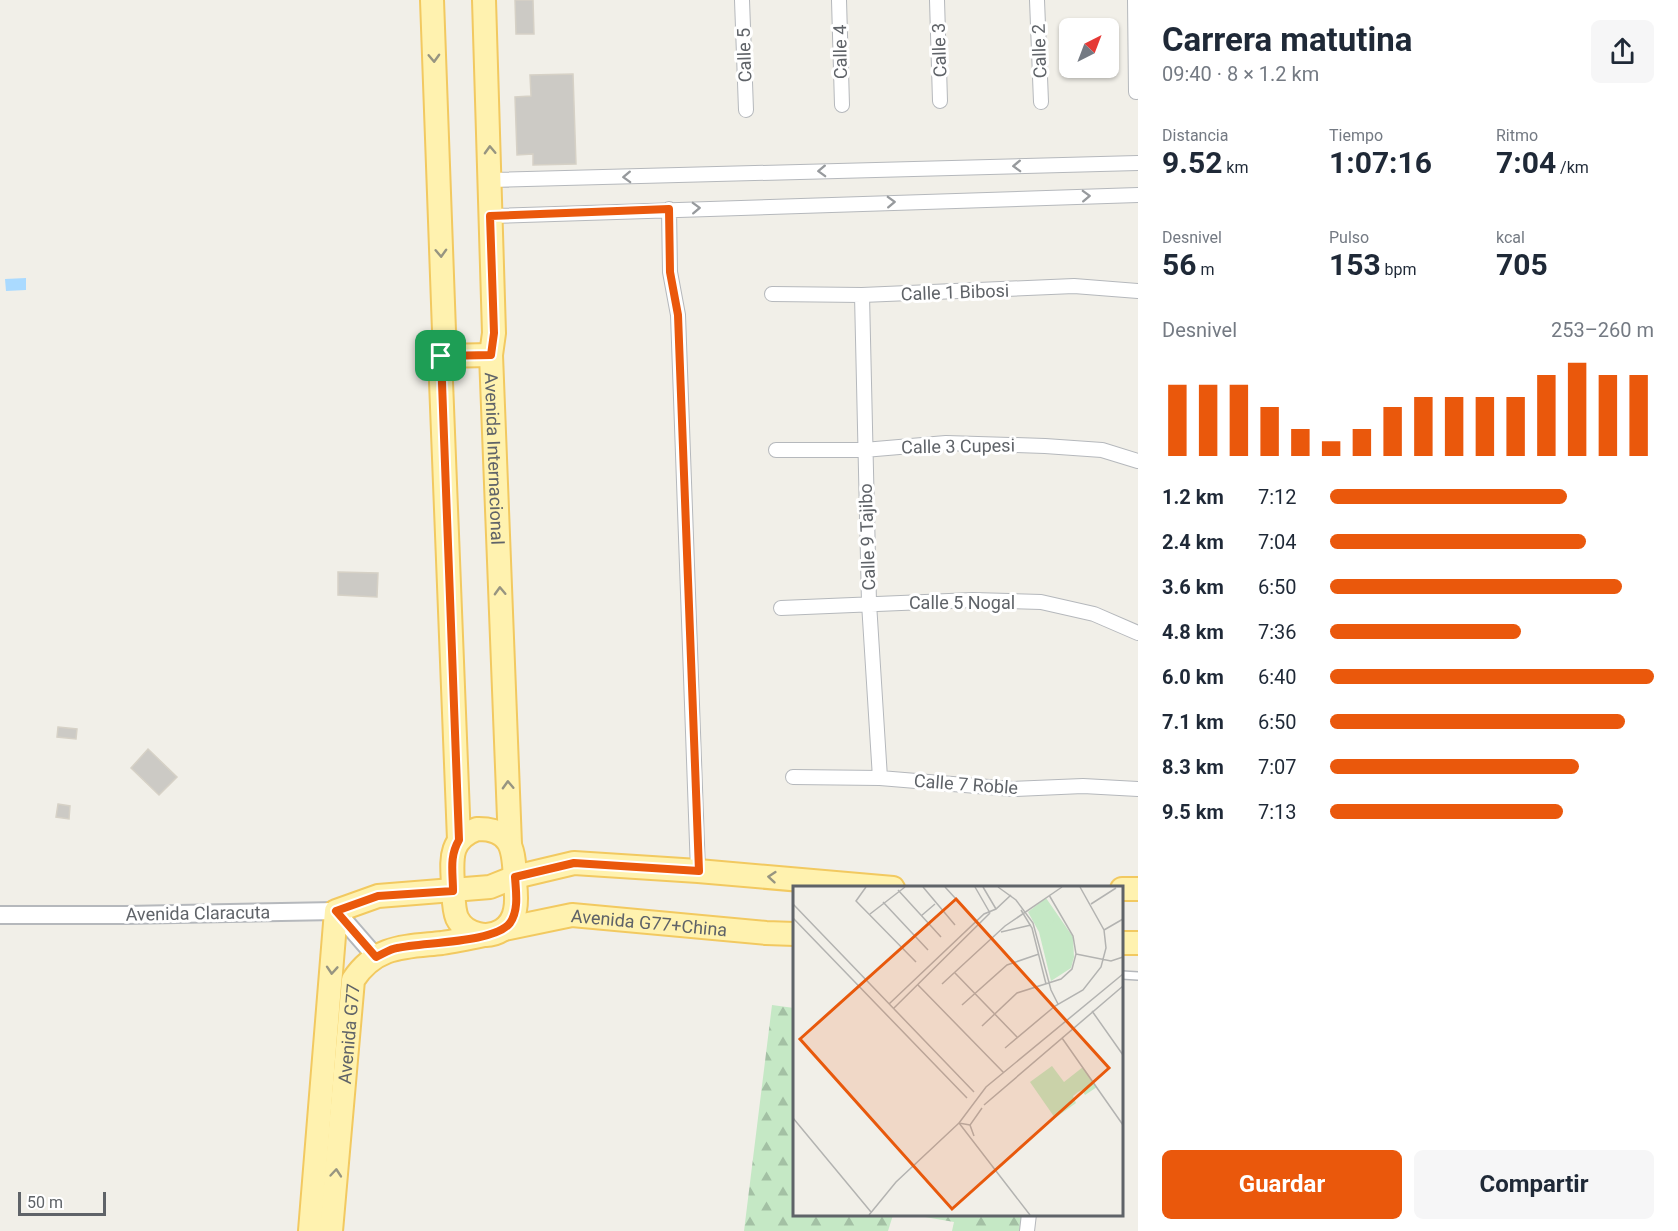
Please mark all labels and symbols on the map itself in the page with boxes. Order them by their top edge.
north arrow [1059,18,1119,78]
street label: Calle 3 [928,22,950,78]
street label: Calle 2 [1028,23,1050,79]
street label: Calle 4 [829,25,851,79]
street label: Calle 5 [733,27,755,83]
one-way arrow [428,54,441,63]
one-way arrow [483,145,496,154]
one-way arrow [1012,160,1021,172]
one-way arrow [817,165,826,178]
one-way arrow [622,170,631,183]
one-way arrow [1081,190,1090,203]
one-way arrow [886,196,895,209]
one-way arrow [691,202,700,215]
one-way arrow [435,249,447,258]
street label: Calle 1 Bibosi [900,280,1010,304]
pin [415,330,466,381]
street label: Avenida Internacional [481,372,509,545]
street label: Calle 3 Cupesi [901,435,1015,457]
street label: Calle 9 Tajibo [855,483,879,591]
one-way arrow [494,586,507,595]
street label: Calle 5 Nogal [909,592,1015,613]
street label: Calle 7 Roble [913,770,1019,798]
one-way arrow [501,781,514,790]
one-way arrow [768,871,777,884]
inset map [793,886,1123,1216]
street label: Avenida Claracuta [126,901,270,925]
street label: Avenida G77+China [570,904,728,940]
one-way arrow [326,965,339,974]
street label: Avenida G77 [333,983,363,1085]
one-way arrow [329,1168,342,1177]
scale bar [18,1189,106,1216]

